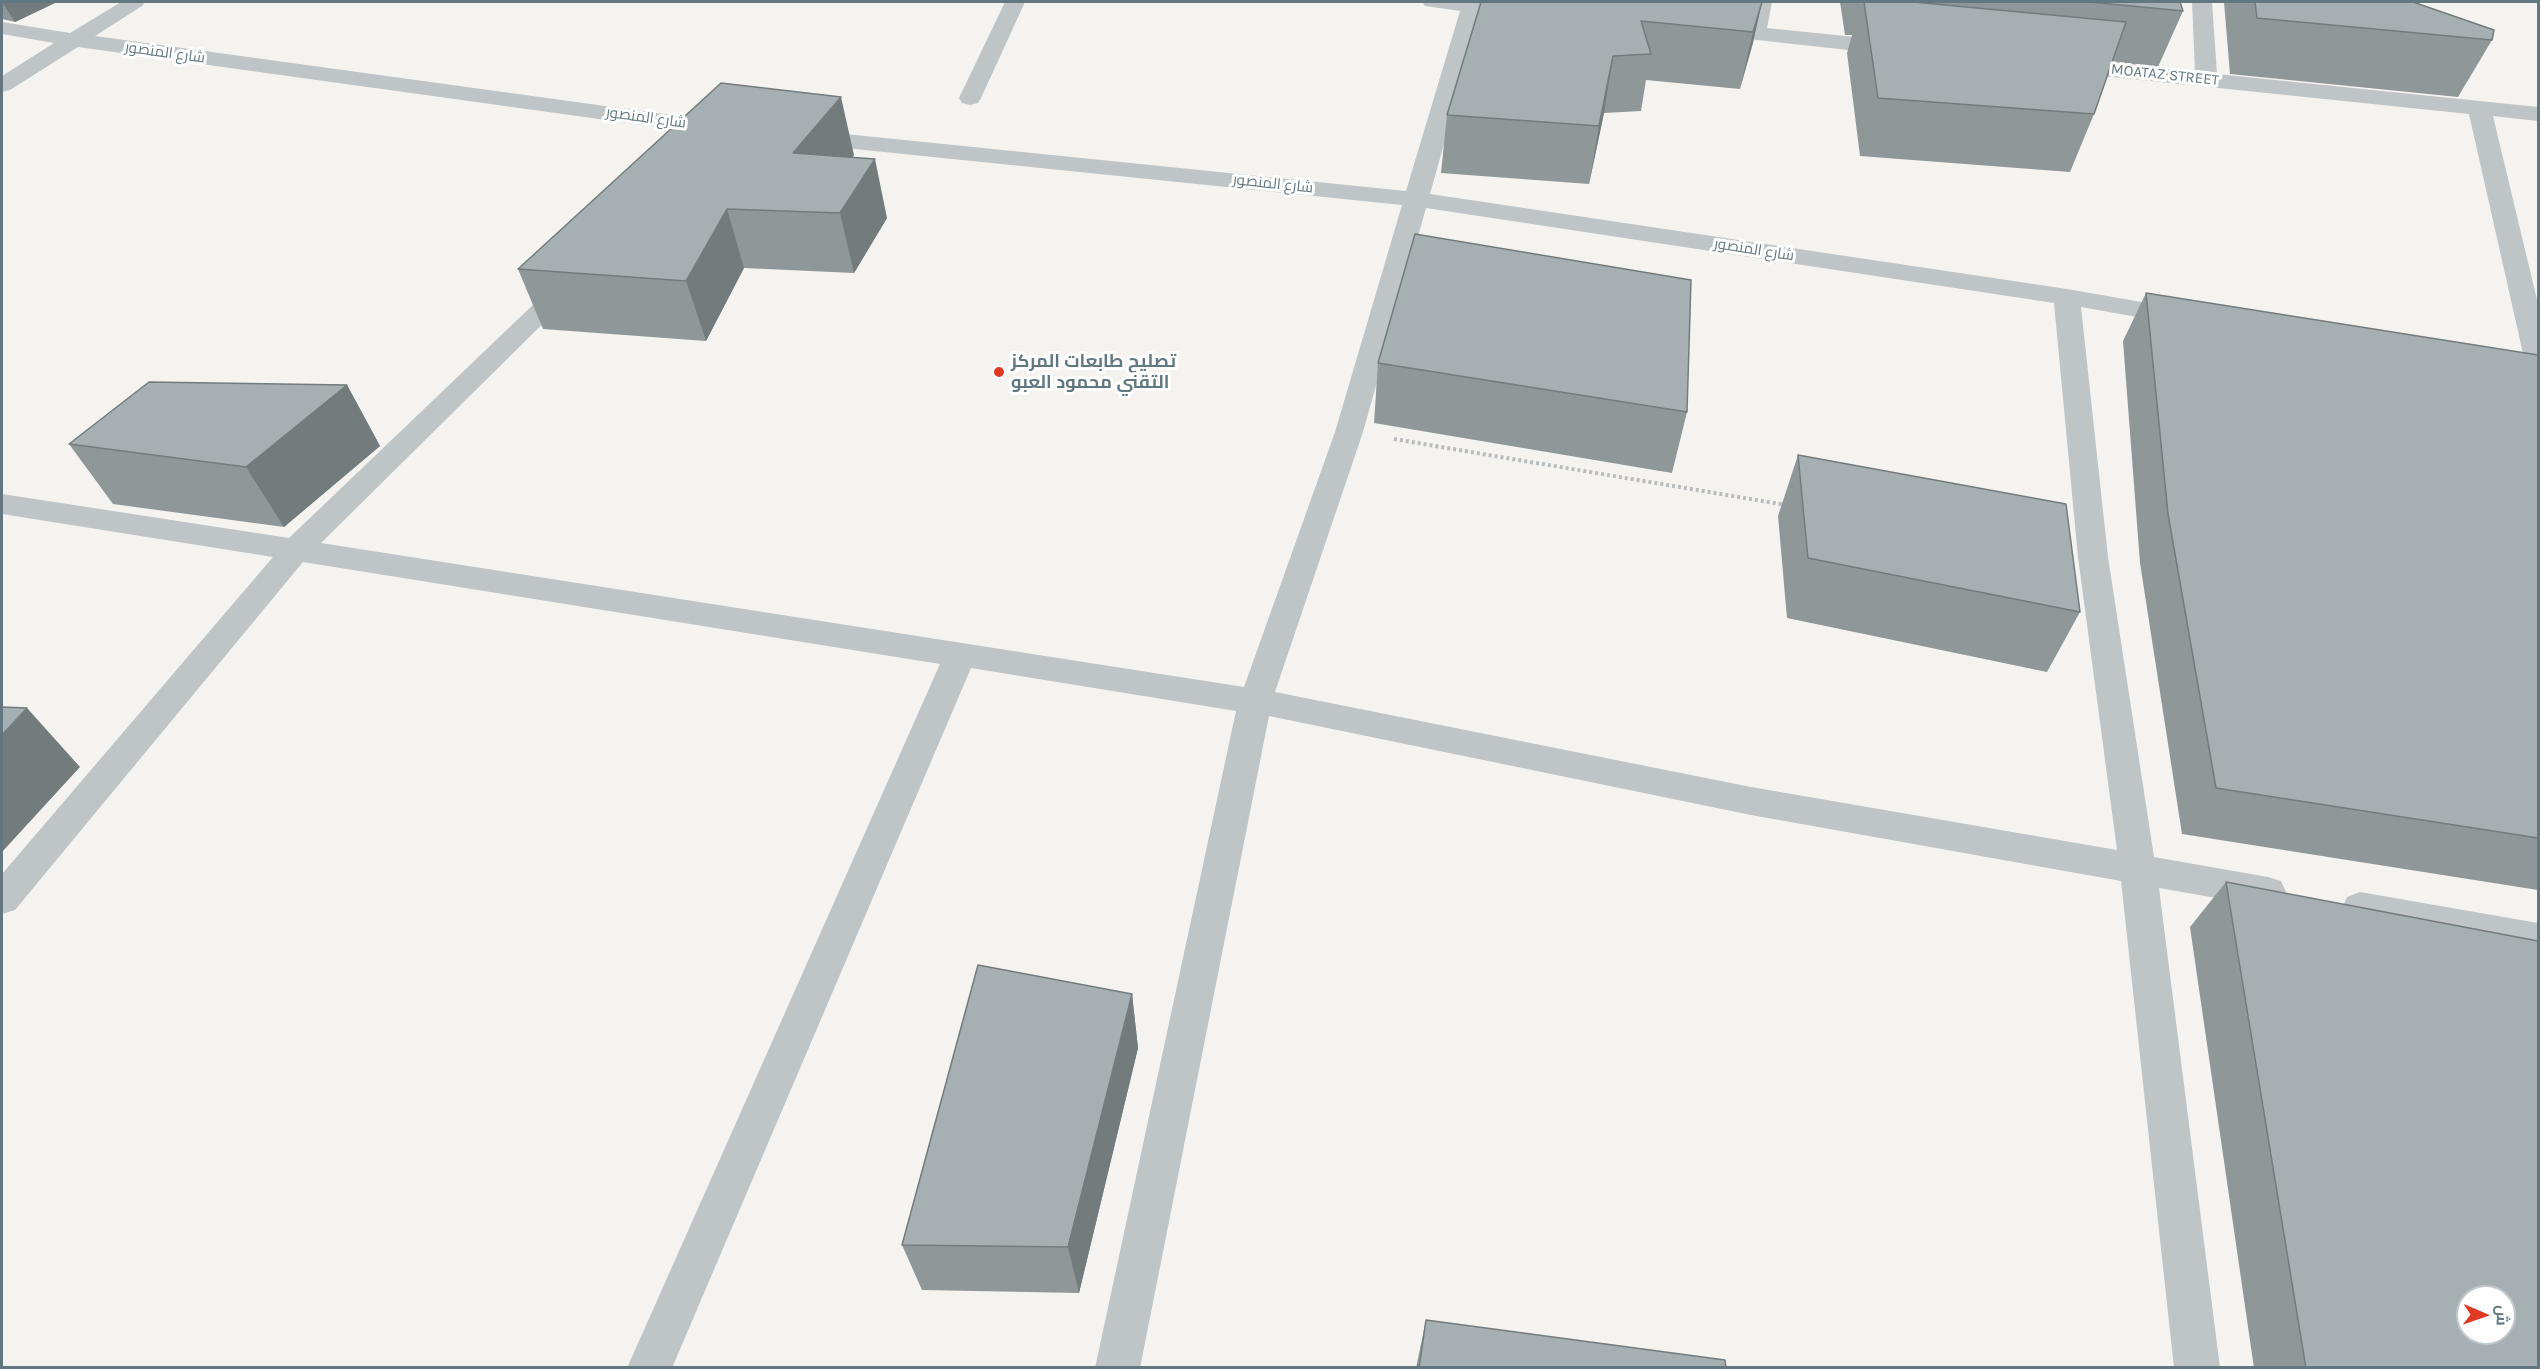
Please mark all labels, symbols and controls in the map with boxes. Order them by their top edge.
street label: شارع المنصور [124,38,206,68]
street label: MOATAZ STREET [2110,60,2220,90]
street label: شارع المنصور [605,103,687,133]
street label: شارع المنصور [1232,171,1314,197]
street label: شارع المنصور [1713,235,1795,265]
place label: تصليح طابعات المركز التقني محمود العبو [1011,351,1176,394]
marker: تصليح طابعات المركز التقني محمود العبو [992,365,1006,379]
north arrow [2456,1285,2516,1345]
text: ش [2493,1305,2512,1326]

